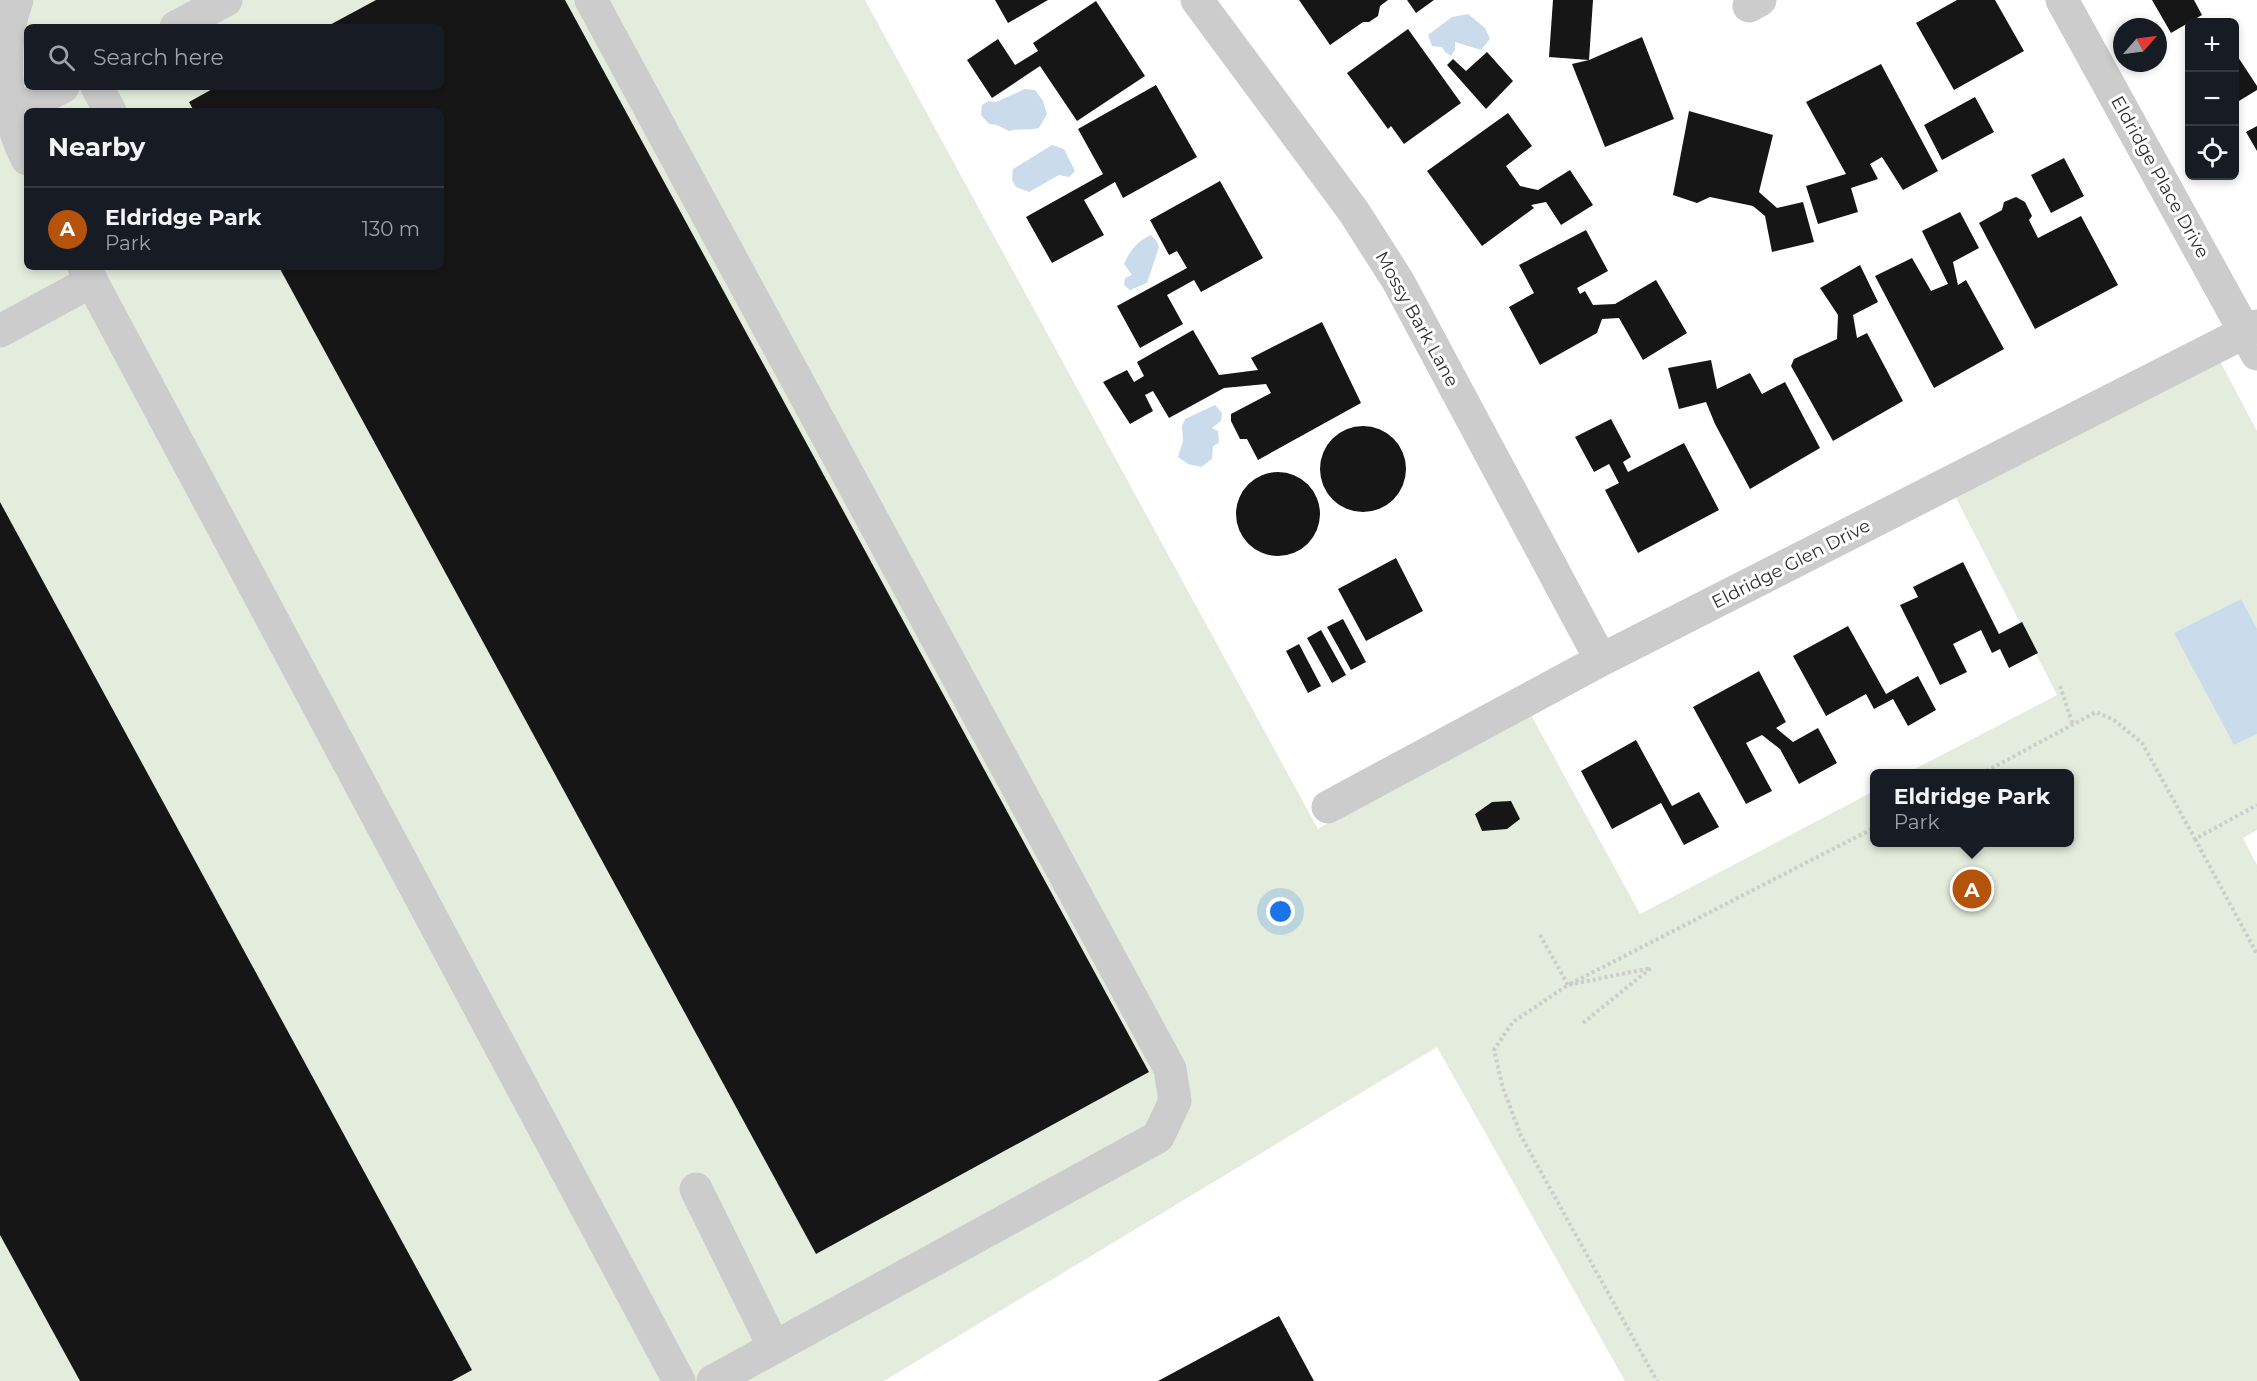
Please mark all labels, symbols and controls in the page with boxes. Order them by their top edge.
north arrow [2113,18,2167,72]
map controls [2185,18,2239,180]
button: + [2185,18,2239,72]
search box [24,24,444,90]
icon: search [45,41,78,74]
text: Search here [93,44,224,71]
button: − [2185,72,2239,126]
street label: Eldridge Place Drive [2106,92,2214,262]
button: locate [2185,126,2239,180]
text: Nearby [48,131,145,163]
text: Eldridge Park [105,204,262,231]
text: A [60,217,75,241]
text: 130 m [362,217,420,241]
text: Park [105,231,151,255]
street label: Mossy Bark Lane [1371,247,1463,391]
street label: Eldridge Glen Drive [1708,514,1874,613]
popup [1870,769,2074,847]
text: Eldridge Park [1894,783,2050,810]
text: Park [1894,810,1939,834]
pin: A [1952,866,1992,912]
your location [1266,897,1295,926]

